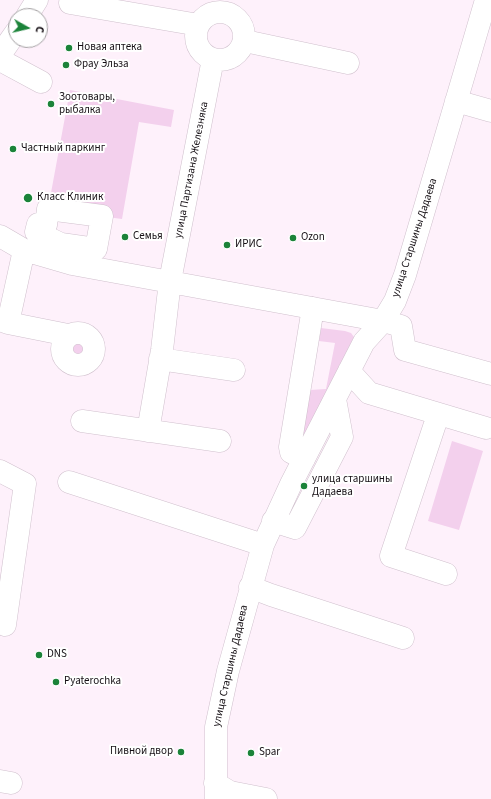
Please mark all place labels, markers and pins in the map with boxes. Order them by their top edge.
place label: Новая аптека [77,41,142,55]
marker: Новая аптека [64,43,74,53]
place label: Фрау Эльза [74,58,129,72]
marker: Фрау Эльза [61,60,71,70]
place label: Зоотовары, рыбалка [59,91,115,117]
marker: Зоотовары, рыбалка [46,99,56,109]
place label: Частный паркинг [21,142,105,156]
marker: Частный паркинг [8,144,18,154]
place label: Класс Клиник [37,191,103,205]
marker: Класс Клиник [22,192,34,204]
place label: Семья [133,230,163,244]
place label: Ozon [301,231,325,245]
marker: Семья [120,232,130,242]
marker: Ozon [288,233,298,243]
place label: ИРИС [235,238,262,252]
marker: ИРИС [222,240,232,250]
place label: улица старшины Дадаева [312,473,392,499]
marker: улица старшины Дадаева [299,481,309,491]
place label: DNS [47,648,67,662]
marker: DNS [34,650,44,660]
place label: Pyaterochka [64,675,121,689]
marker: Pyaterochka [51,677,61,687]
place label: Пивной двор [110,745,173,759]
place label: Spar [259,746,280,760]
marker: Пивной двор [176,747,186,757]
marker: Spar [246,748,256,758]

